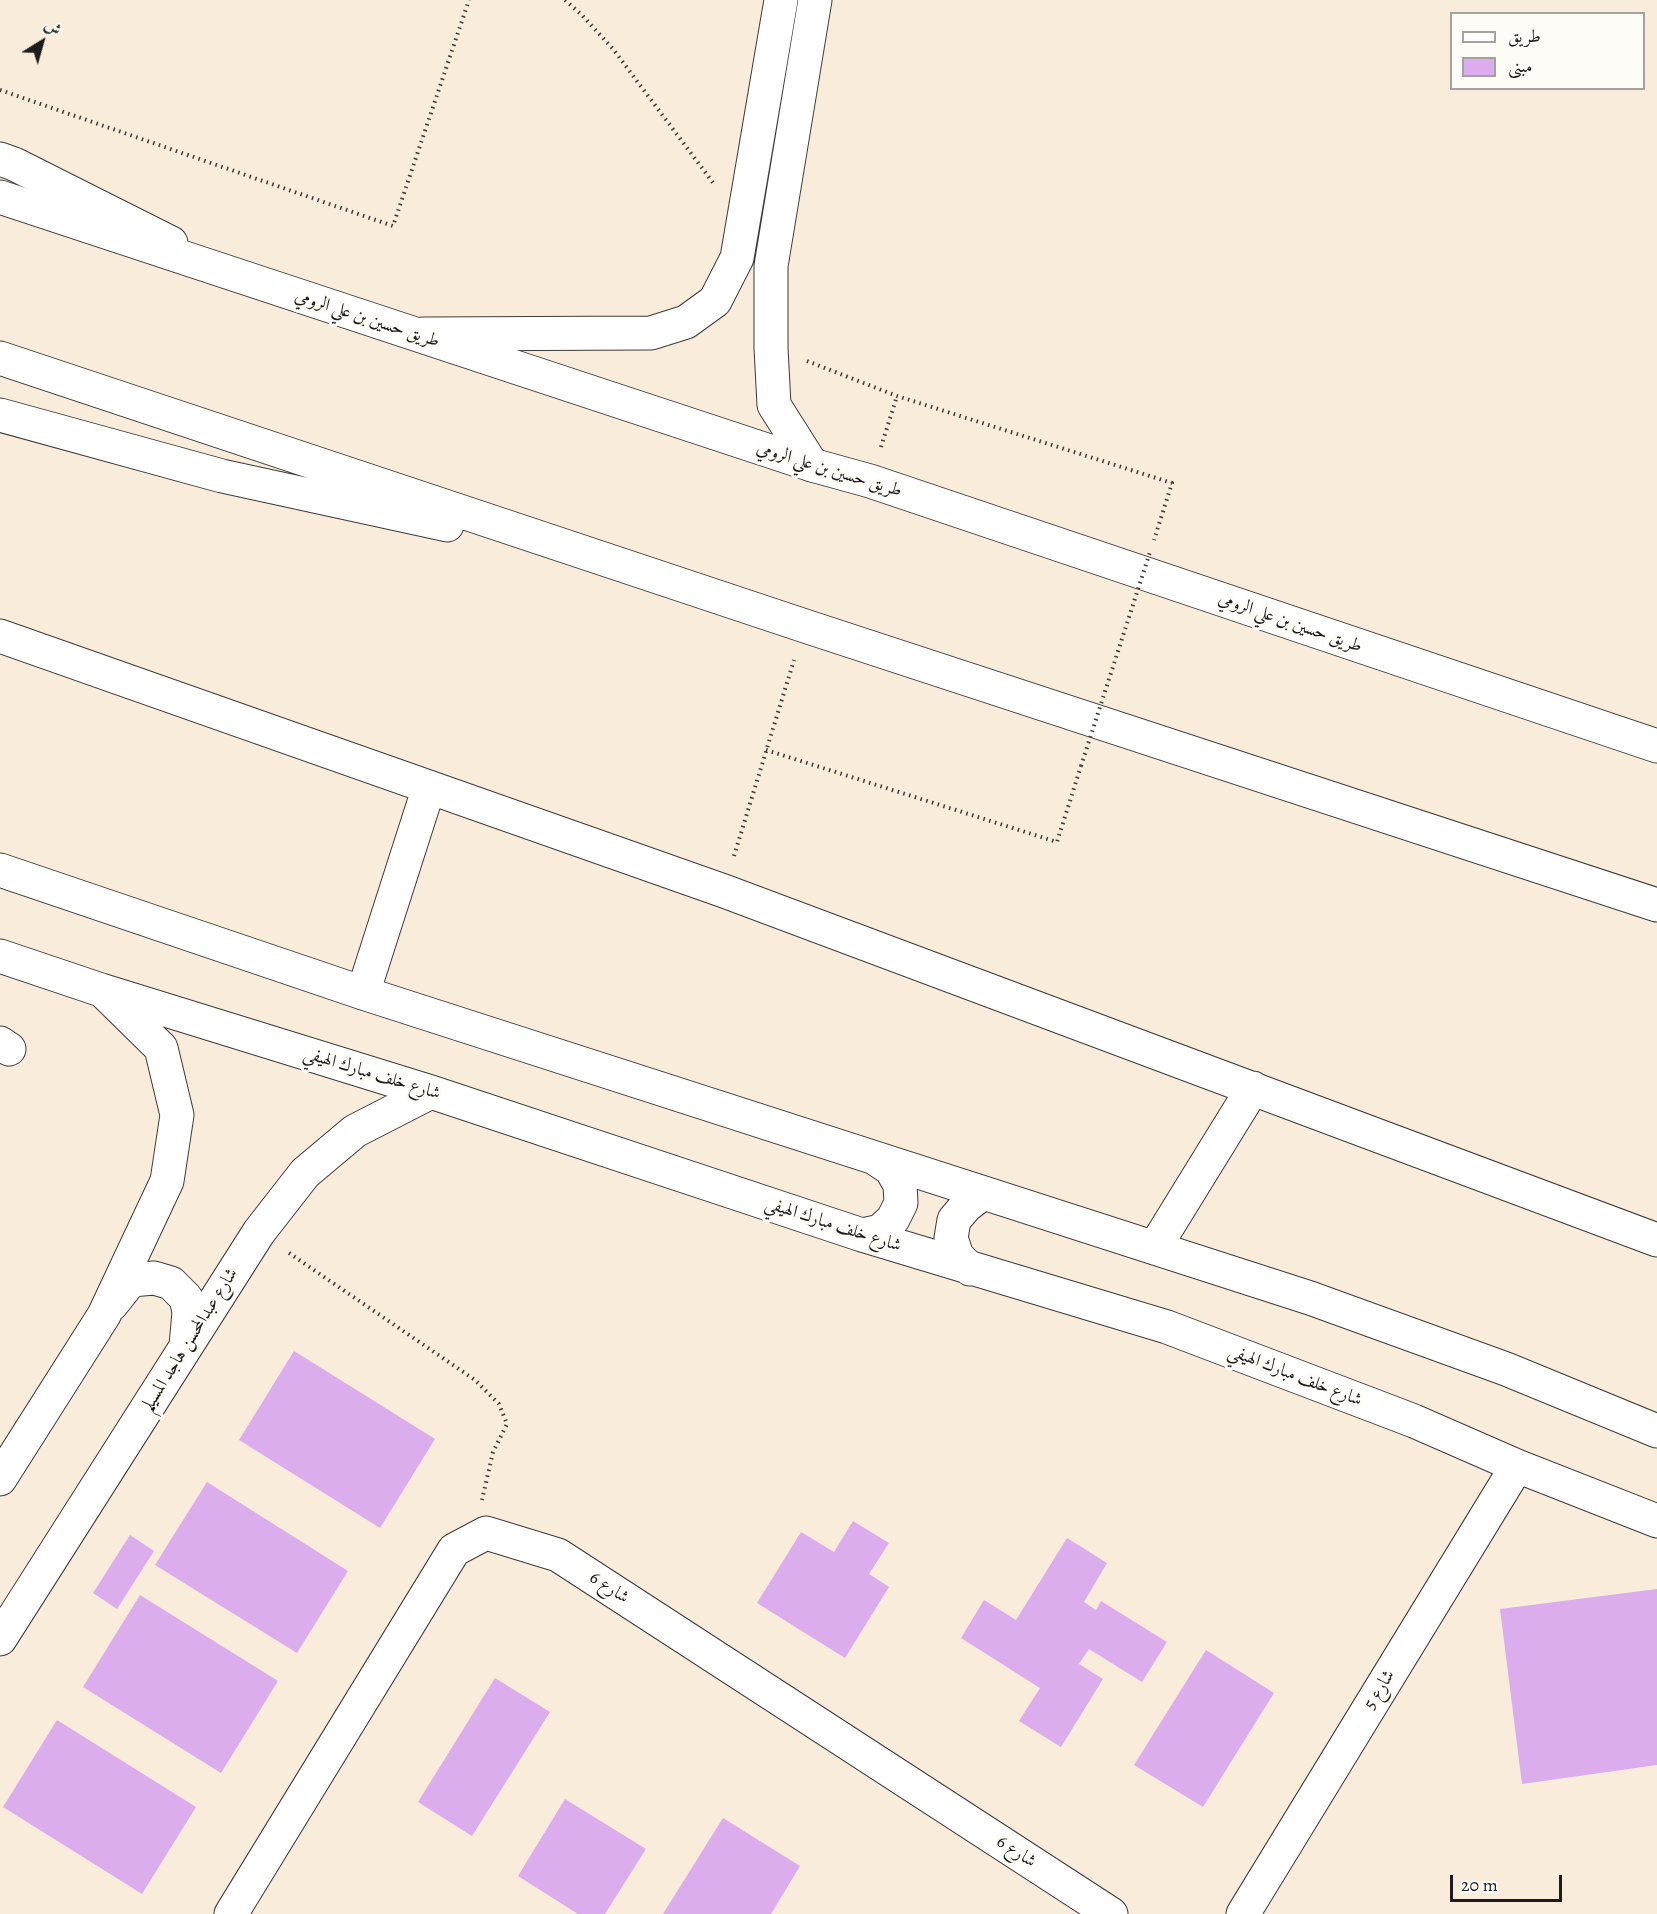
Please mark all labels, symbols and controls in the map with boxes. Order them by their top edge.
north arrow [12,12,72,72]
legend [1450,12,1645,90]
text: ش [40,14,66,41]
text: طريق [1508,24,1541,48]
text: مبنى [1508,54,1533,78]
street label: طريق حسين بن علي الرومي [292,285,442,353]
street label: طريق حسين بن علي الرومي [754,438,904,502]
street label: طريق حسين بن علي الرومي [1215,588,1365,658]
street label: شارع خلف مبارك الهيفي [301,1043,443,1105]
street label: شارع خلف مبارك الهيفي [762,1193,904,1257]
street label: شارع عبدالمحسن هاجد المسيلم [137,1264,243,1416]
street label: شارع خلف مبارك الهيفي [1225,1340,1365,1412]
street label: شارع 6 [585,1567,633,1609]
street label: شارع 5 [1360,1666,1400,1714]
street label: شارع 6 [992,1831,1040,1873]
scale bar [1453,1863,1566,1901]
text: 20 m [1461,1873,1498,1897]

